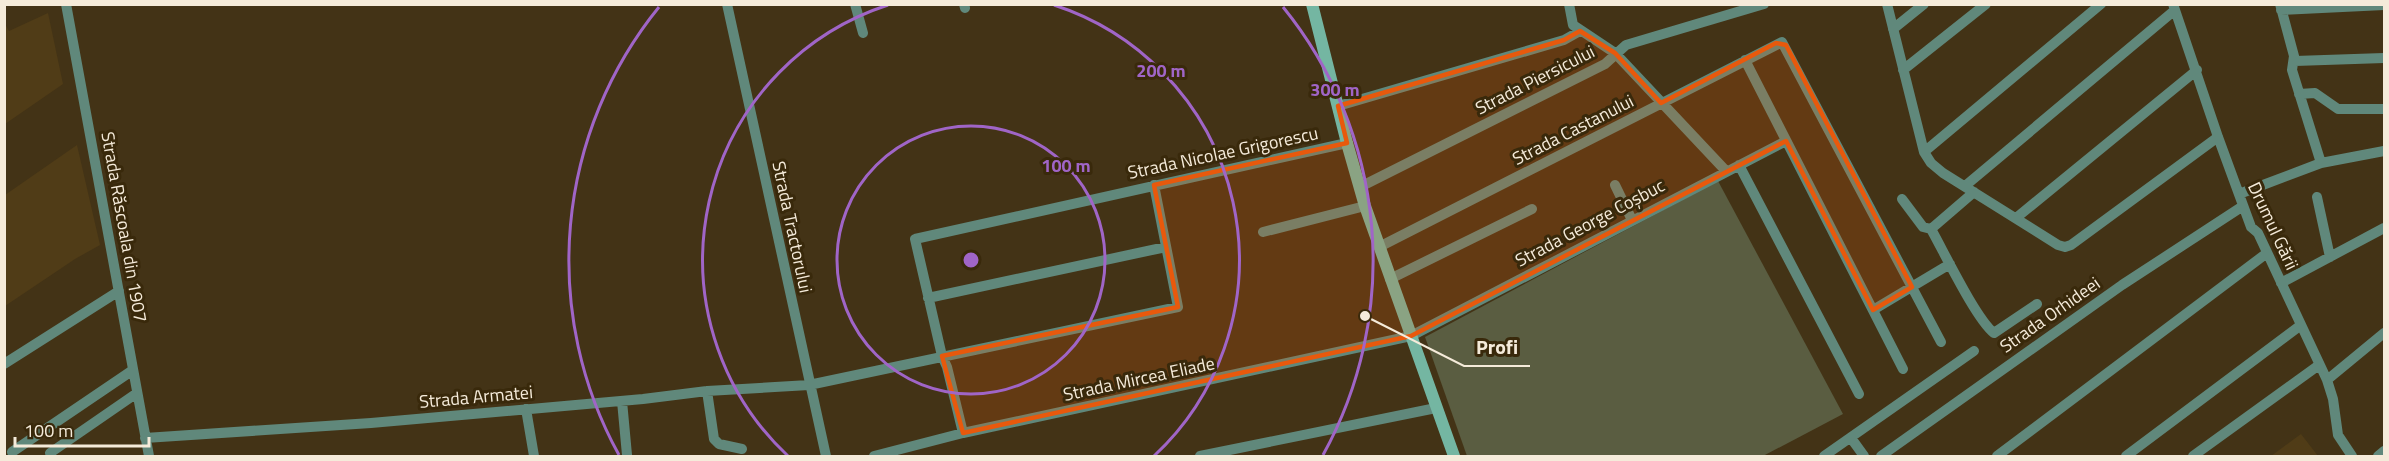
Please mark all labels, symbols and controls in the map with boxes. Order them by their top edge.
street label: Strada Piersicului [1470,38,1599,121]
text: 200 m [1136,57,1186,84]
text: 300 m [1310,76,1360,103]
street label: Strada Castanului [1507,87,1638,172]
street label: Strada Nicolae Grigorescu [1125,119,1321,186]
street label: Strada Răscoala din 1907 [94,130,155,324]
text: 100 m [1041,152,1091,179]
street label: Strada Tractorului [765,159,820,295]
street label: Strada George Coșbuc [1510,172,1670,273]
street label: Drumul Gării [2241,177,2306,274]
centre of rings [961,250,981,270]
street label: Strada Orhideei [1994,270,2105,359]
callout: Profi [1464,328,1530,366]
text: Profi [1476,331,1518,362]
street label: Strada Mircea Eliade [1061,349,1217,408]
street label: Strada Armatei [418,378,534,415]
scale bar [15,410,148,448]
text: 100 m [24,417,73,444]

